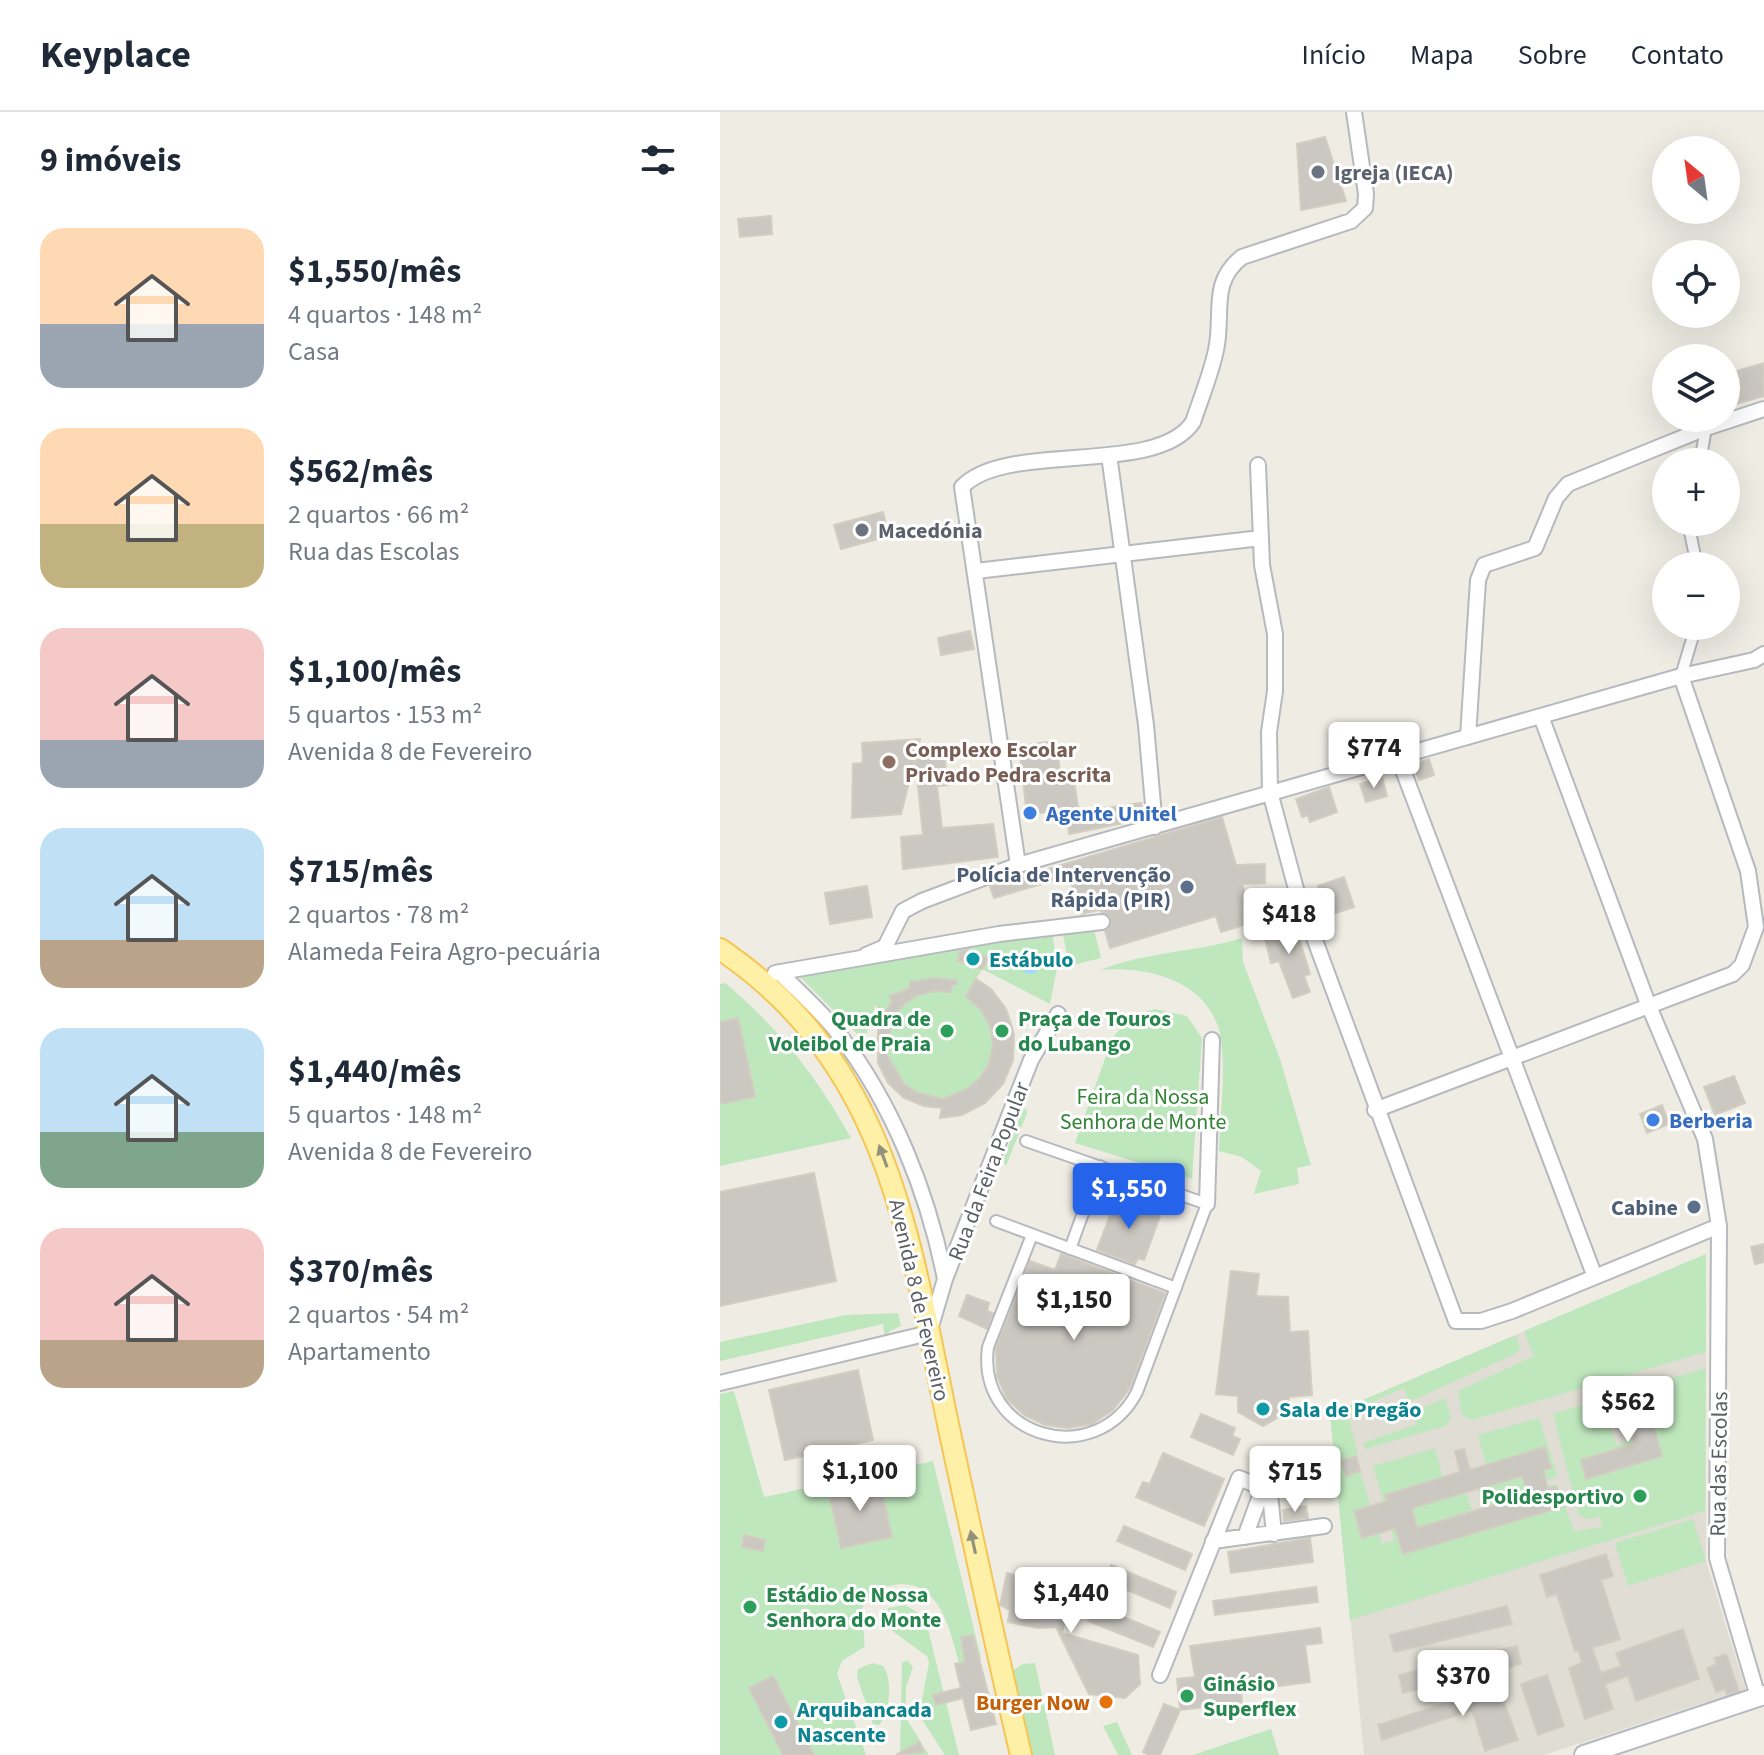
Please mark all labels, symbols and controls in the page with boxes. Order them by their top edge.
text: Keyplace [40,28,191,82]
text: Início [1302,35,1366,75]
text: Mapa [1410,35,1474,75]
text: Sobre [1518,35,1587,75]
text: Contato [1631,35,1724,75]
text: 9 imóveis [40,136,181,185]
north arrow [1652,136,1740,224]
map controls [1652,136,1740,640]
icon: filters [636,138,680,182]
place label: Igreja (IECA) [1334,157,1454,189]
marker: Igreja (IECA) [1309,163,1327,181]
button: locate [1652,240,1740,328]
text: $1,550/mês [288,247,461,296]
icon: home [104,260,200,356]
text: 4 quartos · 148 m² [288,296,482,333]
text: Casa [288,333,340,370]
button: layers [1652,344,1740,432]
text: $562/mês [288,447,433,496]
button: + [1652,448,1740,536]
icon: home [104,460,200,556]
text: 2 quartos · 66 m² [288,496,469,533]
place label: Macedónia [878,515,983,547]
marker: Macedónia [853,521,871,539]
text: Rua das Escolas [288,533,460,570]
button: − [1652,552,1740,640]
text: $1,100/mês [288,647,461,696]
icon: home [104,660,200,756]
text: 5 quartos · 153 m² [288,696,482,733]
pin: $774 [1327,722,1421,790]
text: $774 [1347,729,1401,766]
text: Avenida 8 de Fevereiro [288,733,532,770]
place label: Complexo Escolar Privado Pedra escrita [905,734,1111,791]
marker: Complexo Escolar Privado Pedra escrita [880,753,898,771]
place label: Agente Unitel [1045,798,1177,830]
marker: Agente Unitel [1021,804,1039,822]
text: $715/mês [288,847,433,896]
place label: Polícia de Intervenção Rápida (PIR) [956,859,1171,916]
icon: home [104,860,200,956]
marker: Polícia de Intervenção Rápida (PIR) [1178,878,1196,896]
pin: $418 [1242,888,1336,956]
text: $418 [1262,895,1316,932]
text: 2 quartos · 78 m² [288,896,469,933]
text: Alameda Feira Agro-pecuária [288,933,601,970]
place label: Estábulo [989,944,1074,976]
marker: Estábulo [964,950,982,968]
place label: Quadra de Voleibol de Praia [768,1003,931,1060]
place label: Praça de Touros do Lubango [1018,1003,1171,1060]
marker: Quadra de Voleibol de Praia [938,1022,956,1040]
marker: Praça de Touros do Lubango [993,1022,1011,1040]
text: $1,440/mês [288,1047,461,1096]
icon: home [104,1060,200,1156]
street label: Rua da Feira Popular [940,1077,1038,1266]
park label: Feira da Nossa Senhora de Monte [1060,1081,1226,1138]
text: 5 quartos · 148 m² [288,1096,482,1133]
place label: Berberia [1669,1105,1753,1137]
marker: Berberia [1644,1111,1662,1129]
text: Avenida 8 de Fevereiro [288,1133,532,1170]
one-way arrow [877,1144,889,1168]
pin: $1,550 [1064,1163,1194,1231]
text: $1,550 [1091,1170,1167,1207]
place label: Cabine [1611,1192,1678,1224]
street label: Avenida 8 de Fevereiro [880,1196,958,1405]
marker: Cabine [1685,1198,1703,1216]
text: $370/mês [288,1247,433,1296]
icon: home [104,1260,200,1356]
pin: $1,150 [1009,1274,1139,1342]
text: $1,150 [1036,1281,1112,1318]
text: 2 quartos · 54 m² [288,1296,469,1333]
text: Apartamento [288,1333,431,1370]
pin: $562 [1581,1376,1675,1444]
text: $562 [1601,1383,1655,1420]
street label: Rua das Escolas [1702,1391,1736,1537]
place label: Sala de Pregão [1279,1394,1421,1426]
marker: Sala de Pregão [1254,1400,1272,1418]
pin: $1,100 [795,1445,925,1513]
pin: $715 [1248,1446,1342,1514]
text: $1,100 [822,1452,898,1489]
text: $715 [1268,1453,1322,1490]
place label: Polidesportivo [1481,1481,1624,1513]
marker: Polidesportivo [1631,1487,1649,1505]
one-way arrow [966,1530,979,1555]
pin: $1,440 [1006,1567,1136,1635]
text: $1,440 [1033,1574,1109,1611]
place label: Estádio de Nossa Senhora do Monte [766,1579,941,1636]
marker: Estádio de Nossa Senhora do Monte [741,1598,759,1616]
pin: $370 [1416,1650,1510,1718]
text: $370 [1436,1657,1490,1694]
place label: Ginásio Superflex [1203,1668,1297,1725]
place label: Burger Now [976,1687,1090,1719]
marker: Ginásio Superflex [1178,1687,1196,1705]
marker: Burger Now [1097,1693,1115,1711]
place label: Arquibancada Nascente [796,1694,932,1751]
marker: Arquibancada Nascente [772,1713,790,1731]

